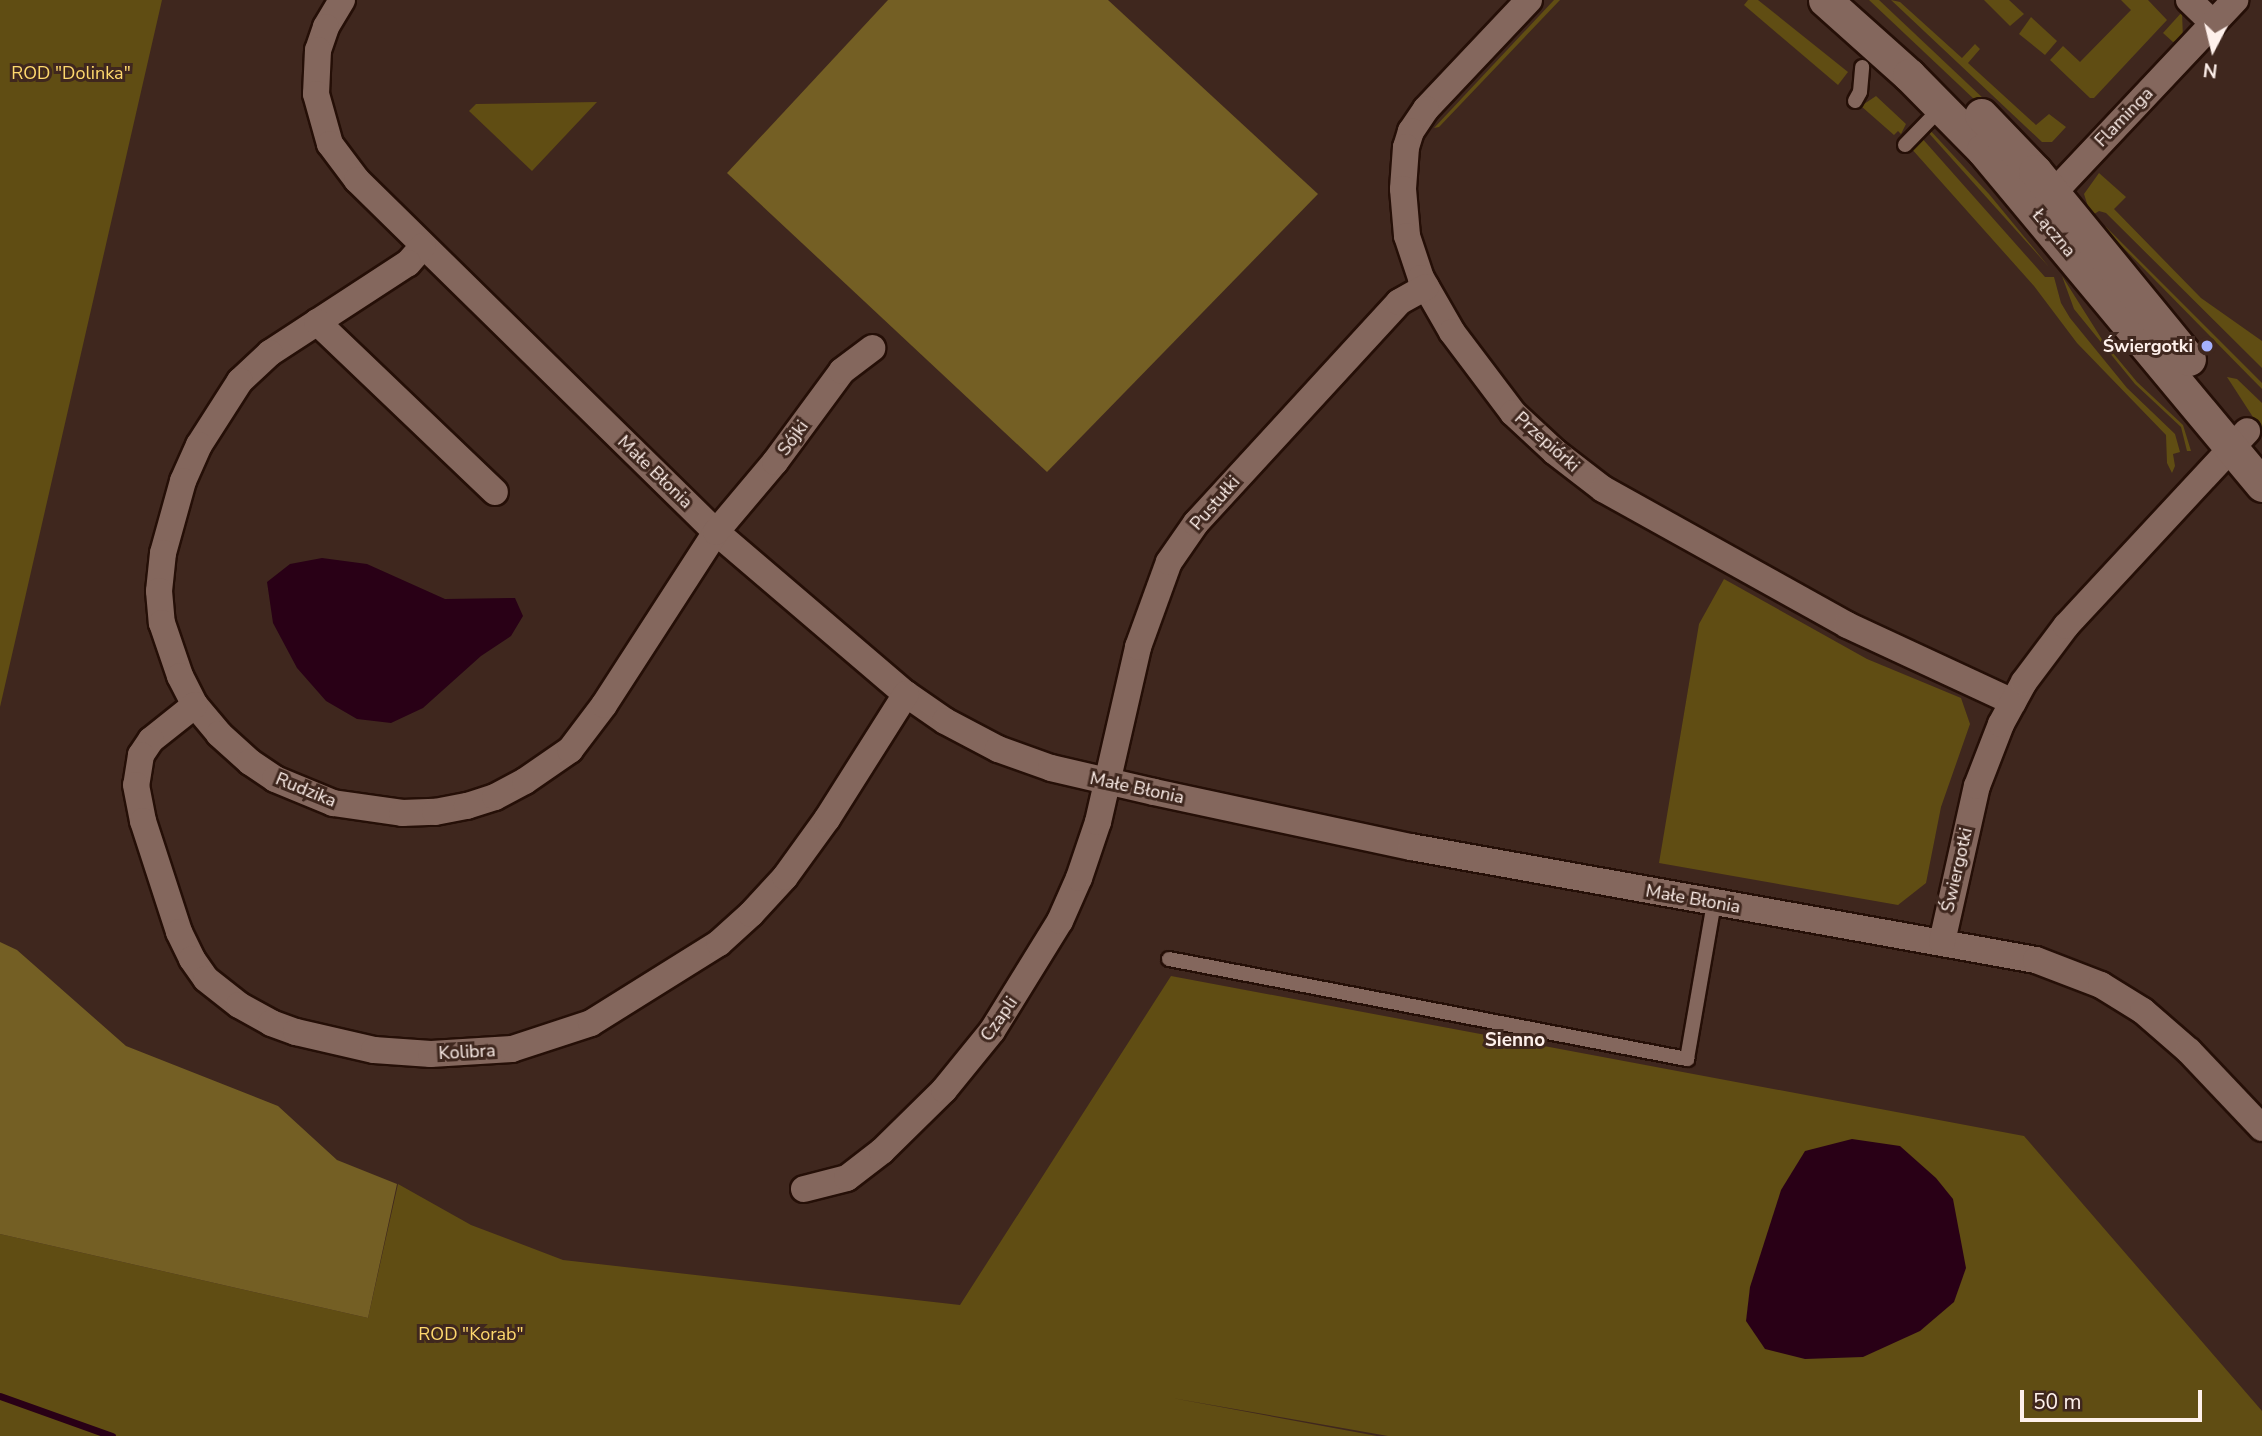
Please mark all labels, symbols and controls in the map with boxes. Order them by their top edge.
north arrow [2178,14,2248,84]
text: N [2202,56,2219,84]
park label: ROD "Dolinka" [11,62,131,84]
street label: Flaminga [2090,83,2158,151]
street label: Łączna [2028,205,2080,261]
place label: Świergotki [2103,335,2193,357]
marker: Świergotki [2199,338,2215,354]
street label: Przepiórki [1510,407,1584,477]
street label: Sójki [773,416,813,460]
street label: Małe Błonia [613,431,697,513]
street label: Pustułki [1186,471,1244,535]
street label: Małe Błonia [1088,767,1186,809]
street label: Rudzika [272,768,340,812]
street label: Świergotki [1937,826,1977,914]
street label: Małe Błonia [1644,880,1742,918]
street label: Czapli [976,992,1022,1046]
district label: Sienno [1485,1030,1545,1052]
street label: Kolibra [438,1040,496,1064]
park label: ROD "Korab" [418,1323,524,1345]
scale bar [2024,1376,2206,1420]
text: 50 m [2033,1388,2082,1416]

